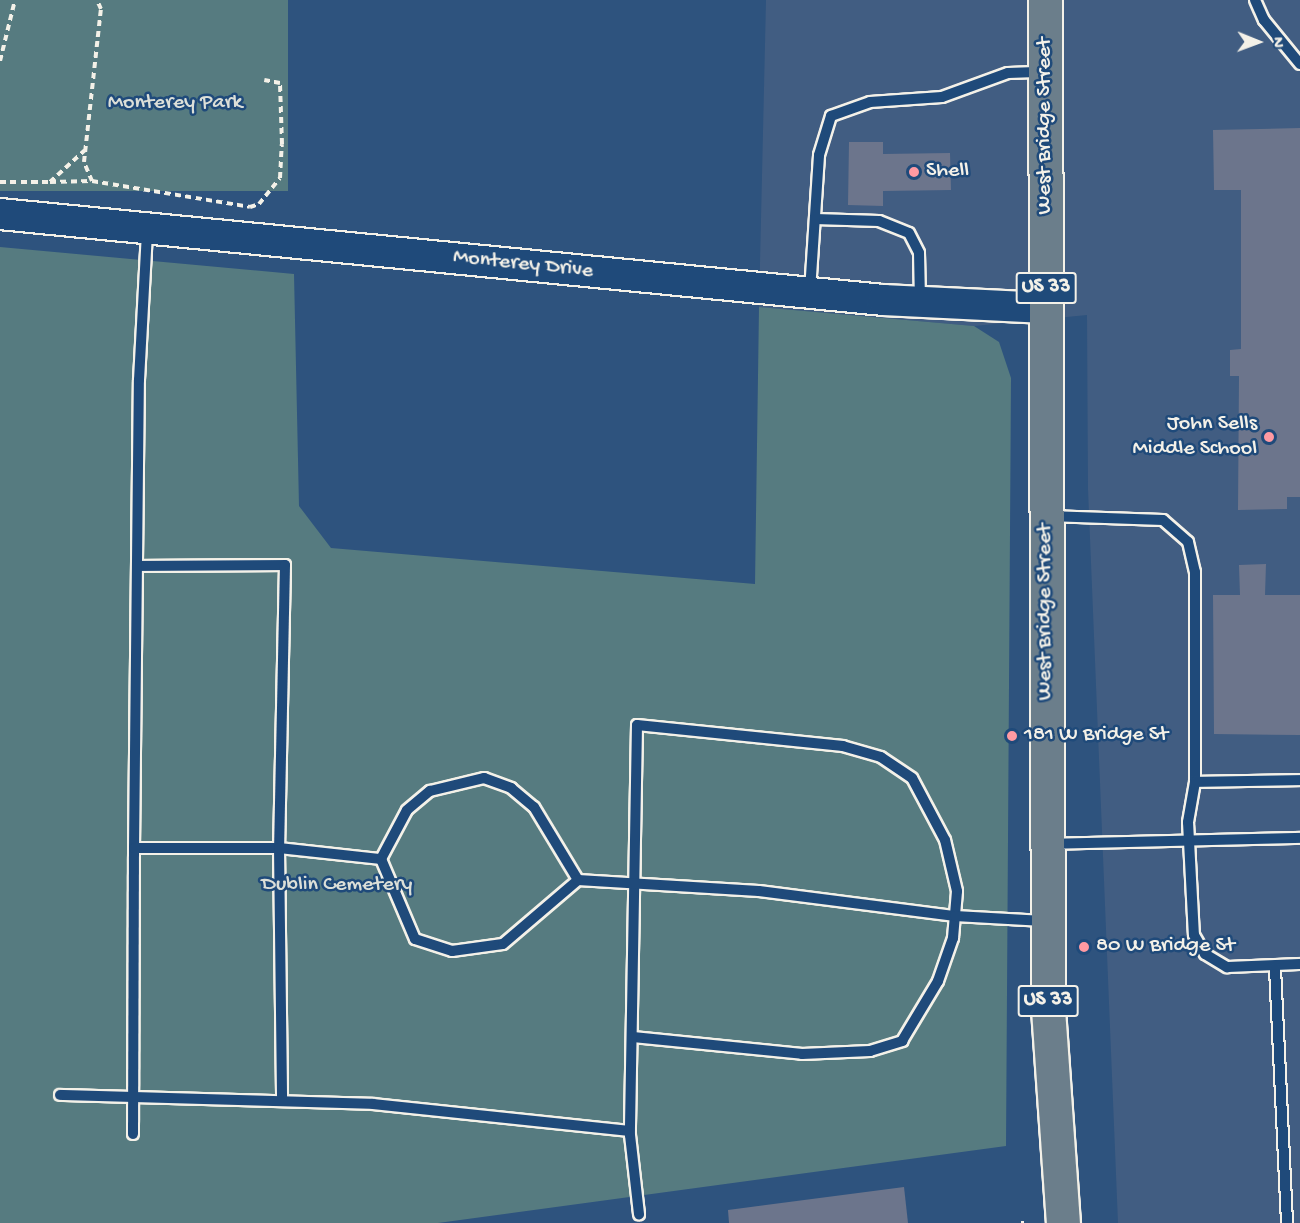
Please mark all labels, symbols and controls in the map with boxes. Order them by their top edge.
north arrow [1228,12,1288,72]
text: N [1267,37,1286,48]
street label: West Bridge Street [1033,38,1059,214]
park label: Monterey Park [108,91,242,117]
place label: Shell [926,159,969,185]
marker: Shell [907,165,921,179]
street label: Monterey Drive [452,245,594,285]
road number: US 33 [1014,270,1078,306]
place label: John Sells Middle School [1133,411,1257,463]
marker: John Sells Middle School [1262,430,1276,444]
street label: West Bridge Street [1033,524,1059,700]
place label: 181 W Bridge St [1024,723,1168,749]
marker: 181 W Bridge St [1005,729,1019,743]
park label: Dublin Cemetery [262,873,412,899]
place label: 80 W Bridge St [1096,934,1235,960]
marker: 80 W Bridge St [1077,940,1091,954]
road number: US 33 [1016,983,1080,1019]

